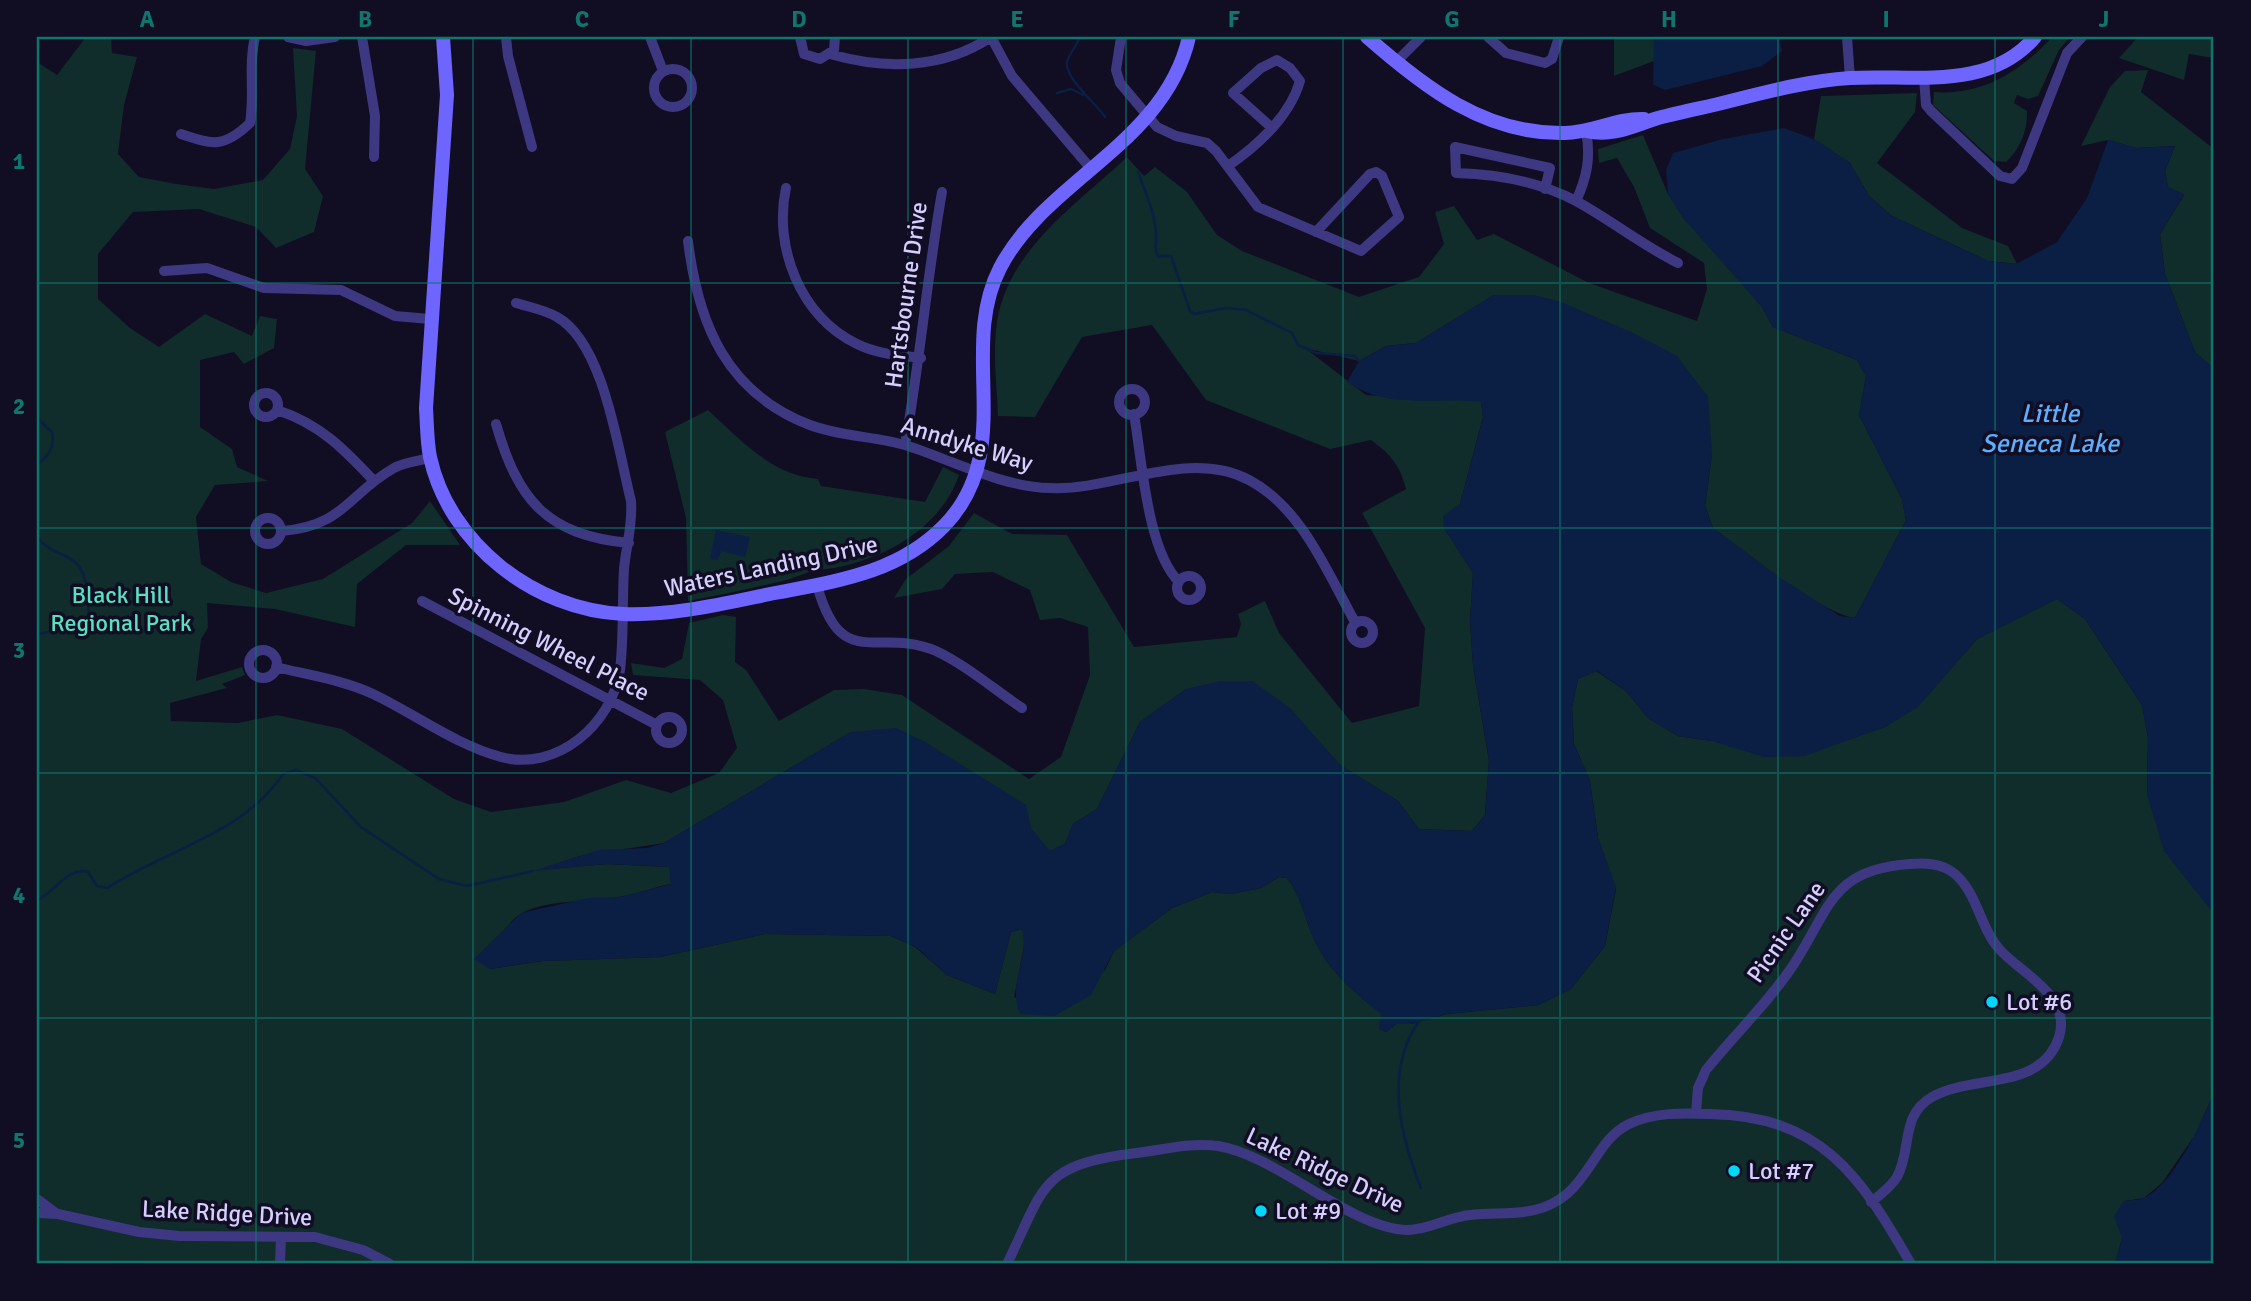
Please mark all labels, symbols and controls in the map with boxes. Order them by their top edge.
text: A [140,5,155,34]
text: B [358,5,372,34]
text: C [575,5,589,34]
text: D [791,5,807,34]
text: E [1010,5,1024,34]
text: F [1228,5,1240,34]
text: G [1444,5,1460,34]
text: H [1661,5,1677,34]
text: I [1882,5,1890,34]
text: J [2099,5,2109,34]
text: 1 [13,147,25,176]
street label: Hartsbourne Drive [878,200,934,390]
text: 2 [13,392,25,421]
water label: Little Seneca Lake [1981,398,2121,460]
street label: Anndyke Way [897,410,1037,478]
street label: Waters Landing Drive [661,529,881,603]
park label: Black Hill Regional Park [50,580,192,638]
street label: Spinning Wheel Place [443,580,655,708]
text: 3 [13,636,25,665]
street label: Picnic Lane [1740,875,1832,989]
text: 4 [13,881,25,910]
place label: Lot #6 [2006,987,2072,1017]
marker: Lot #6 [1984,994,2000,1010]
street label: Lake Ridge Drive [1241,1120,1409,1220]
text: 5 [13,1126,25,1155]
place label: Lot #7 [1748,1156,1814,1186]
marker: Lot #7 [1726,1163,1742,1179]
street label: Lake Ridge Drive [141,1194,313,1232]
place label: Lot #9 [1275,1196,1341,1226]
marker: Lot #9 [1253,1203,1269,1219]

